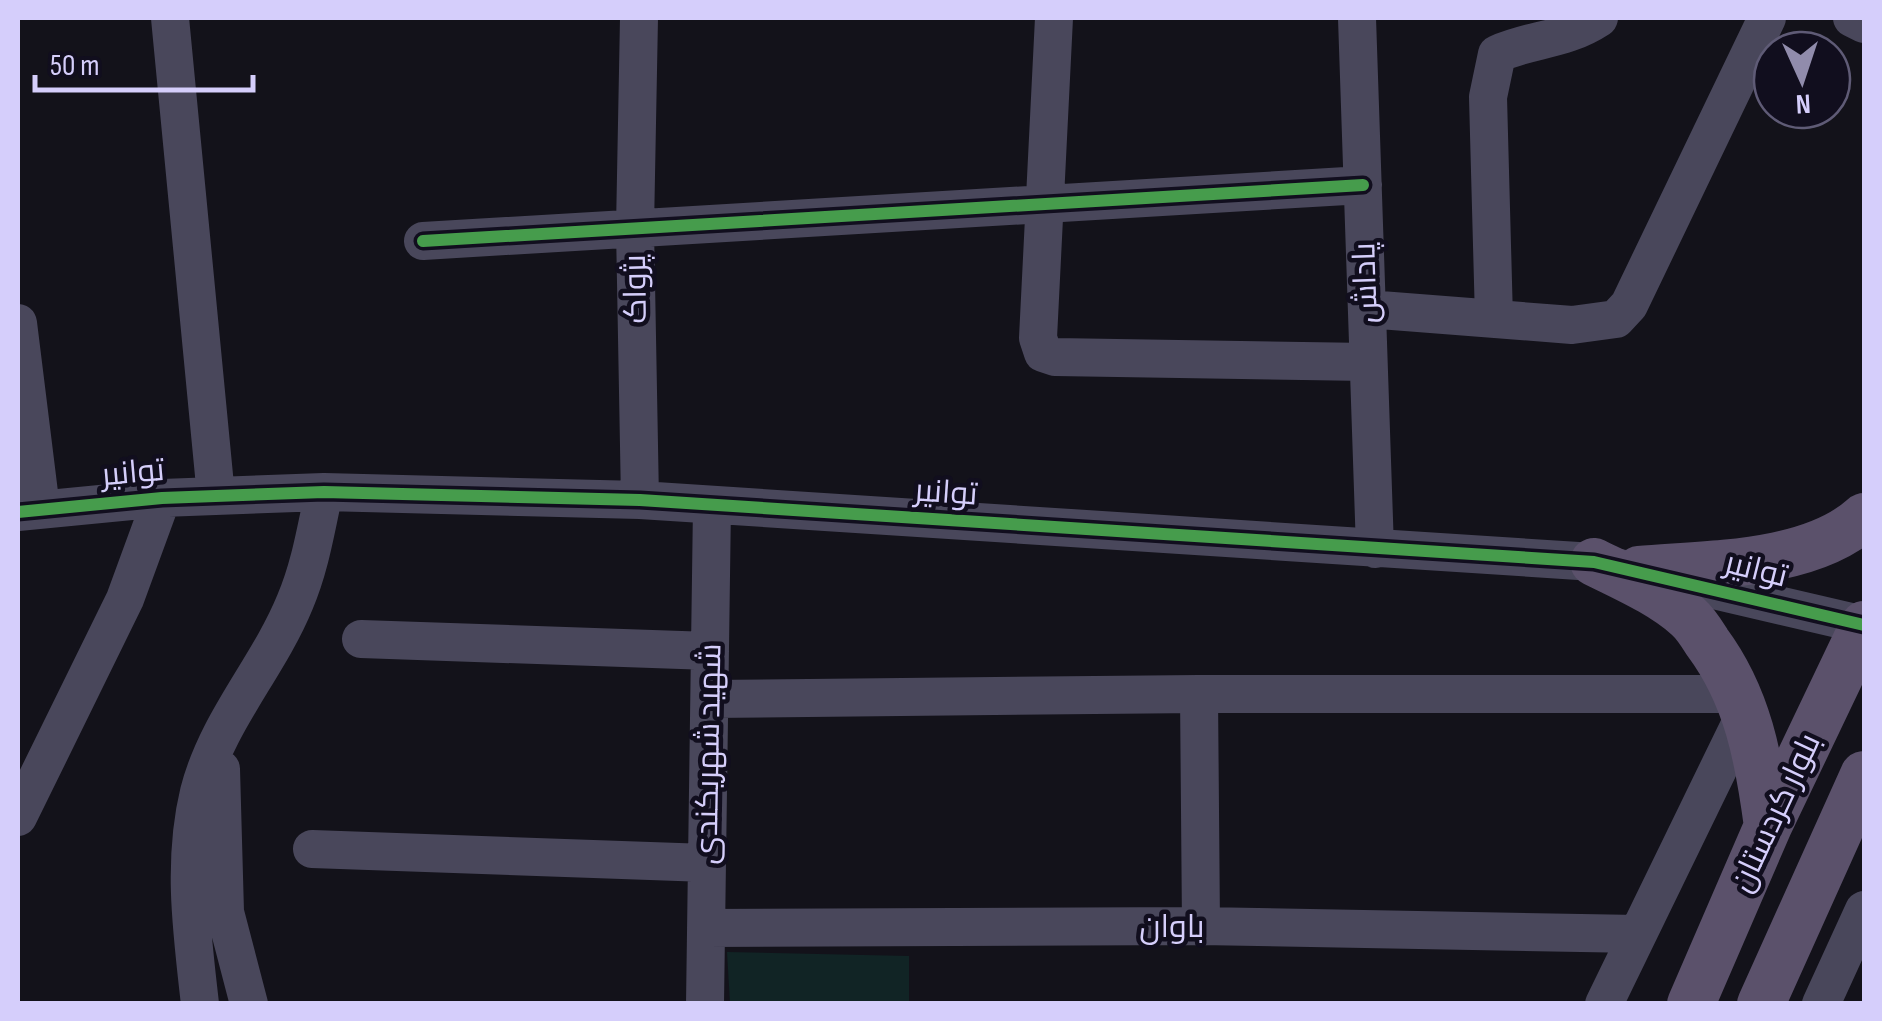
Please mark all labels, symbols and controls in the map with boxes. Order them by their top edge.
scale bar [35,30,252,92]
north arrow [1752,30,1852,130]
text: 50 m [50,48,99,84]
text: N [1795,87,1812,120]
street label: پاداش [1345,241,1387,324]
street label: پژواک [616,254,656,324]
street label: توانیر [98,451,167,495]
street label: توانیر [911,471,979,515]
street label: توانیر [1719,543,1792,597]
street label: شهید شهریکندی [688,643,730,865]
street label: بلوار کردستان [1722,727,1830,899]
street label: باوان [1139,908,1205,947]

